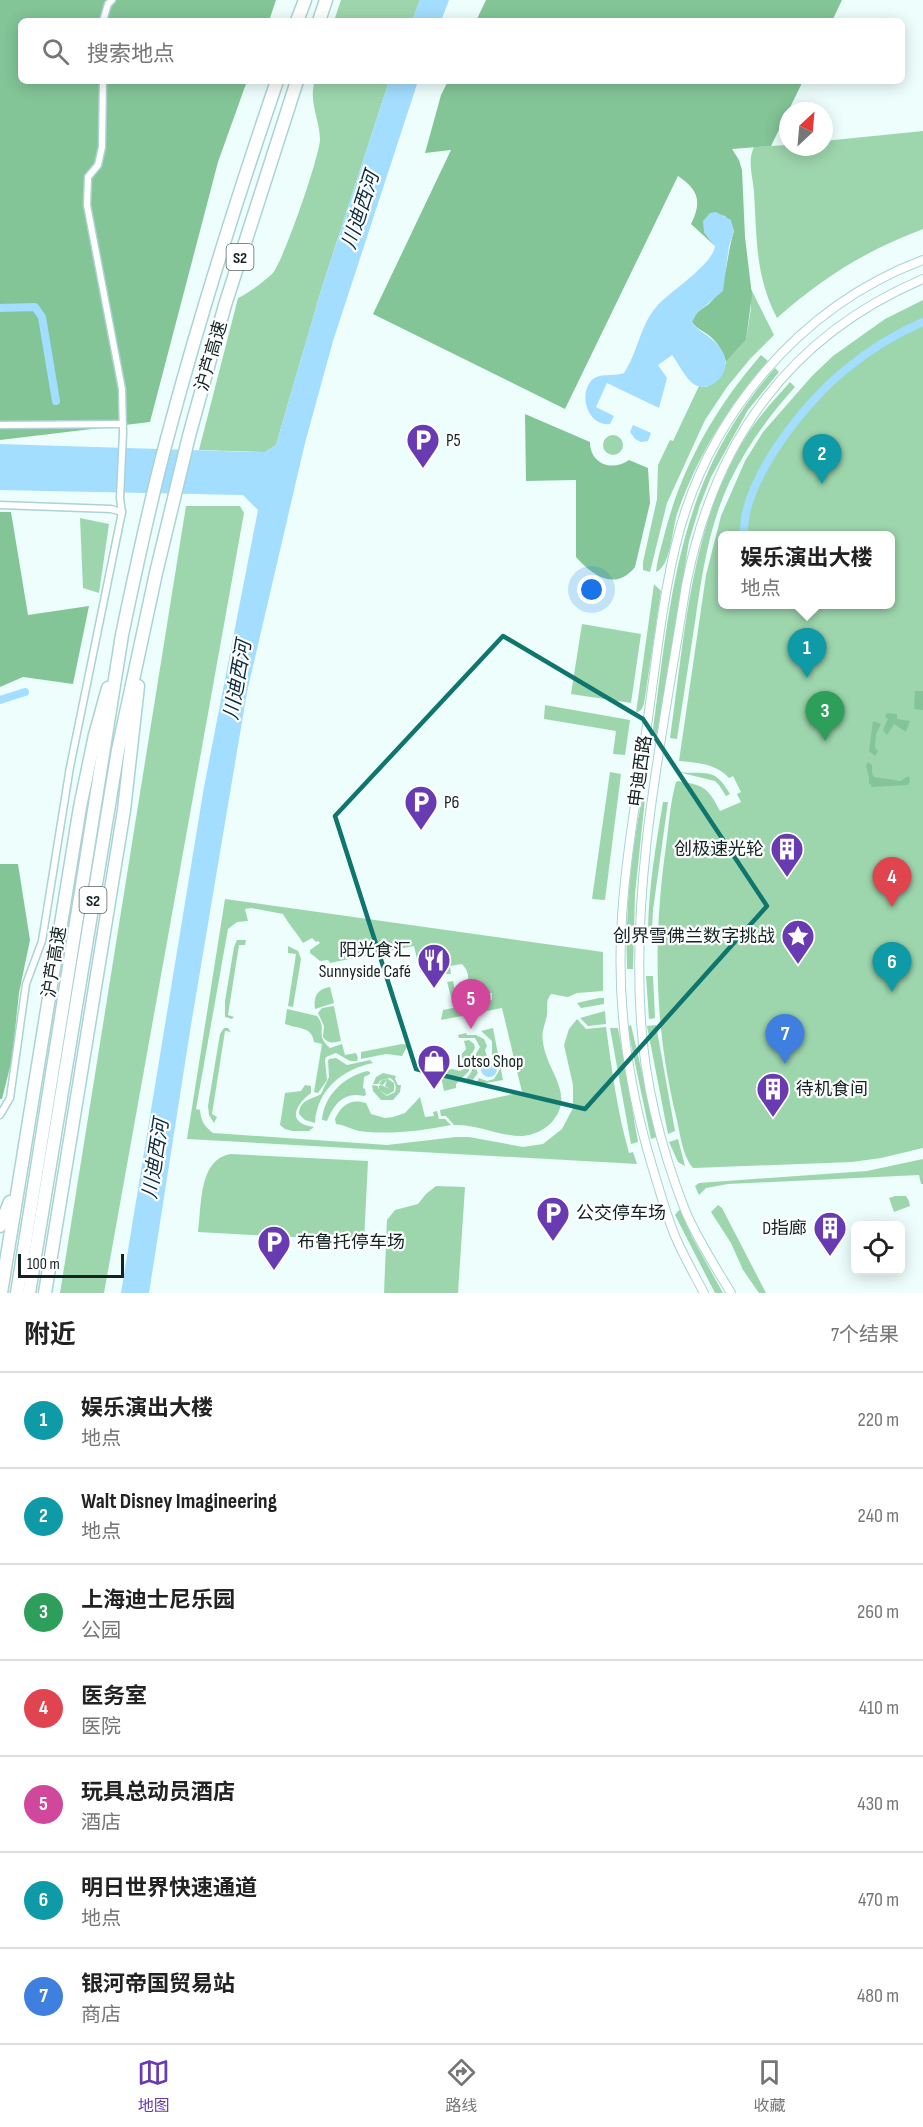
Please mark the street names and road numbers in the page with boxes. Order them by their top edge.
road number: S2 [226,244,254,270]
street label: 沪芦高速 [191,319,231,394]
street label: 申迪西路 [625,734,656,808]
road number: S2 [80,887,106,913]
street label: 沪芦高速 [38,925,70,999]

